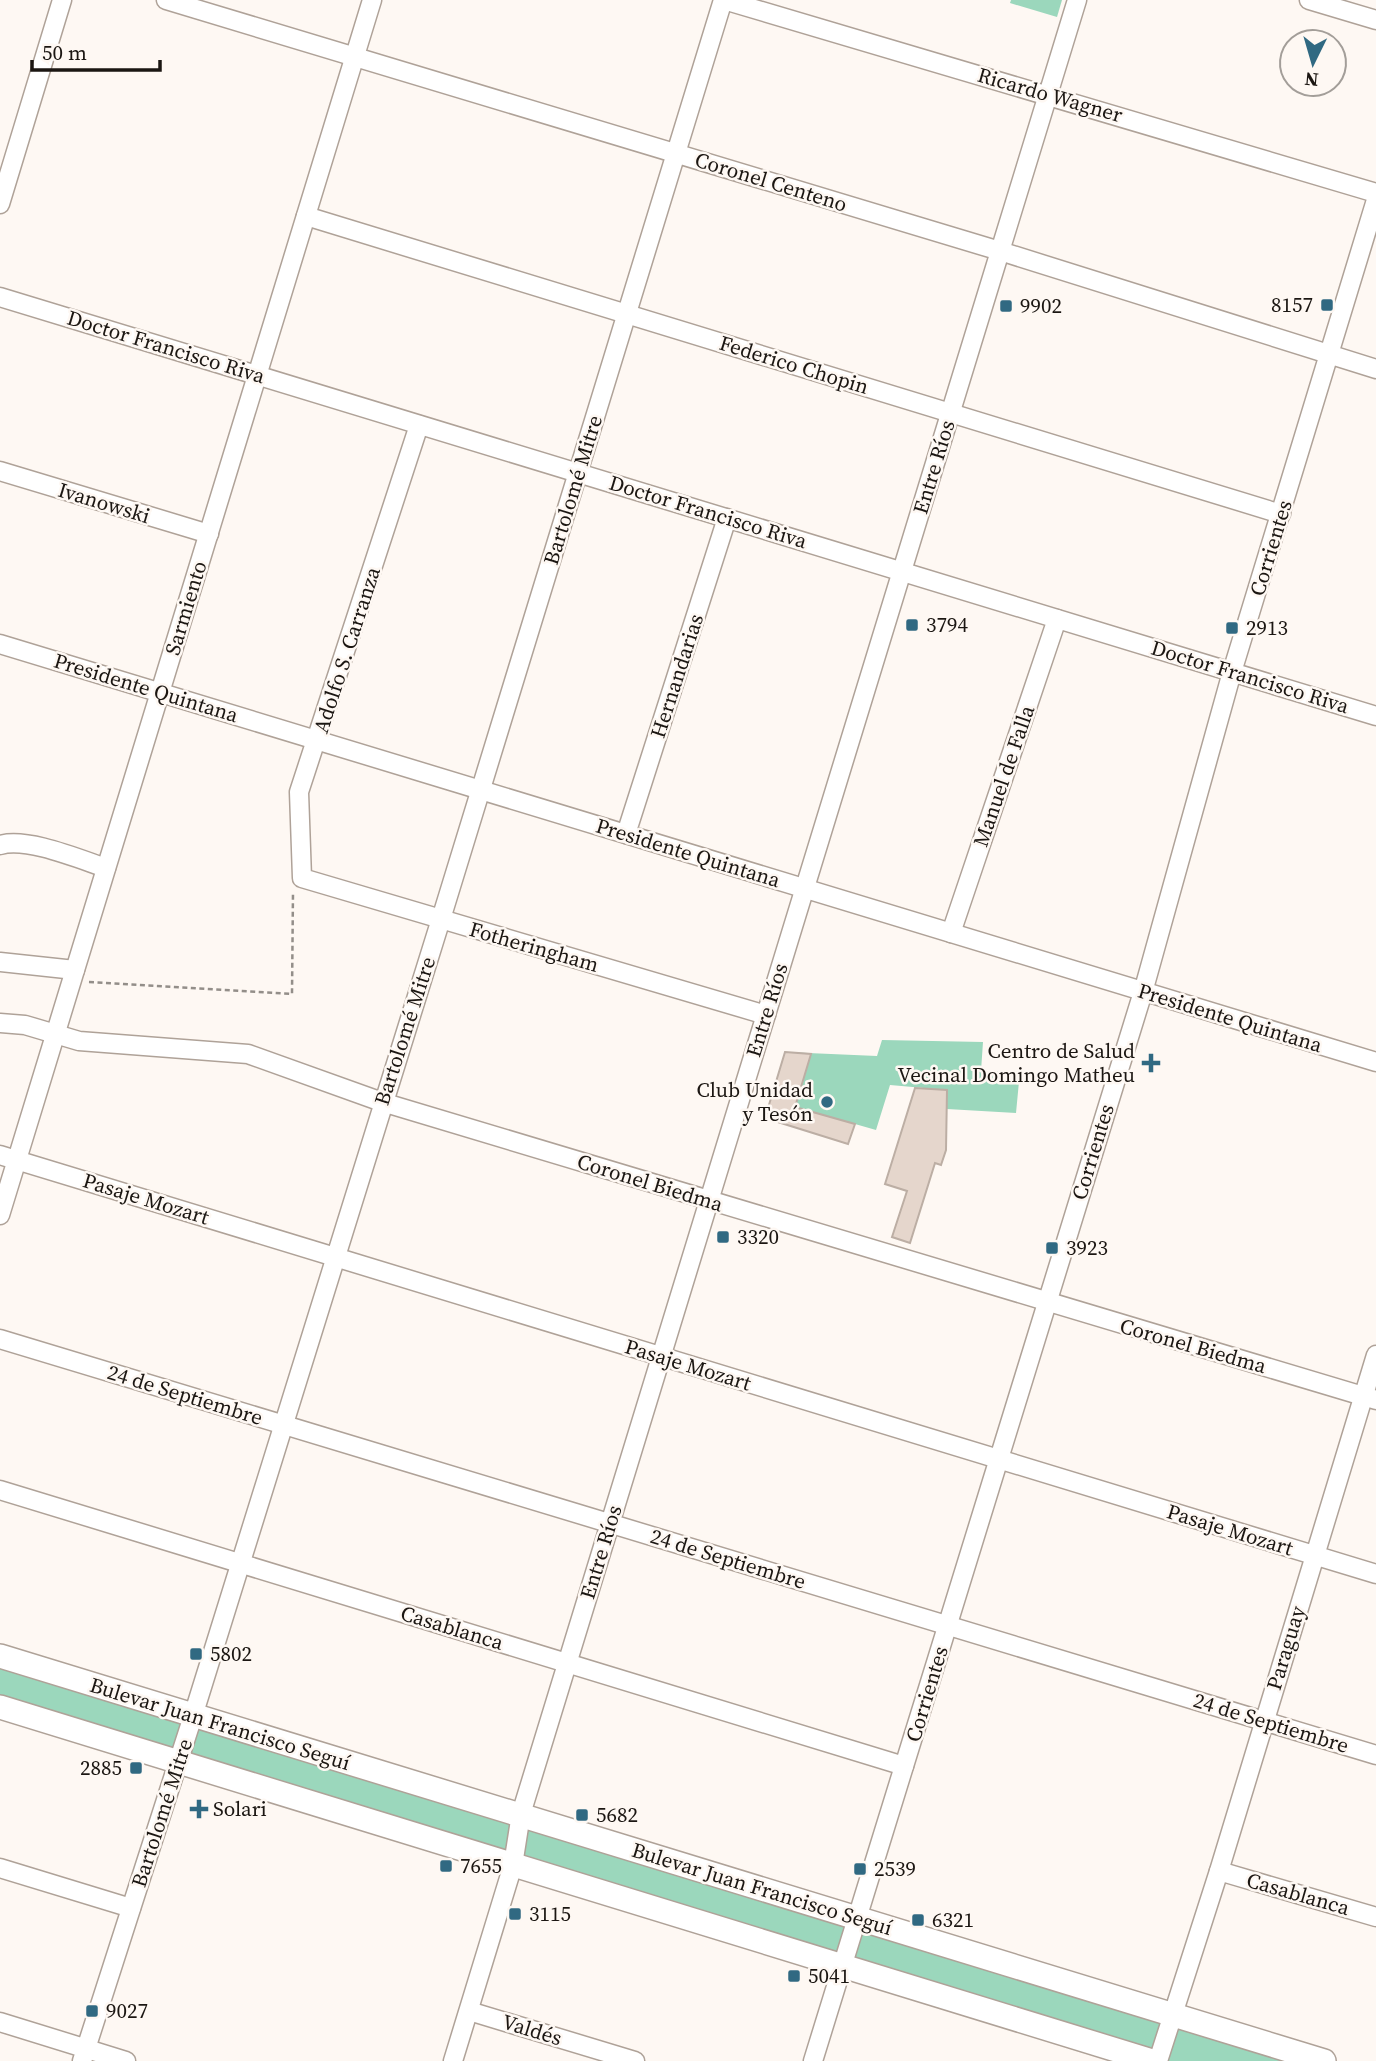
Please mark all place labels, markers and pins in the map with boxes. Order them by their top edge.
place label: 8157 [1271,290,1313,319]
place label: 9902 [1020,291,1062,320]
marker: 8157 [1319,297,1335,313]
marker: 9902 [998,298,1014,314]
place label: 3794 [926,610,968,639]
place label: 2913 [1246,613,1288,642]
marker: 3794 [904,617,920,633]
marker: 2913 [1224,620,1240,636]
place label: Centro de Salud Vecinal Domingo Matheu [898,1036,1135,1089]
marker: Centro de Salud Vecinal Domingo Matheu [1141,1053,1161,1073]
place label: Club Unidad y Tesón [697,1075,813,1128]
marker: Club Unidad y Tesón [819,1094,835,1110]
place label: 3320 [737,1222,779,1251]
marker: 3320 [715,1229,731,1245]
place label: 3923 [1066,1233,1108,1262]
marker: 3923 [1044,1240,1060,1256]
place label: 5802 [210,1639,252,1668]
marker: 5802 [188,1646,204,1662]
place label: 2885 [80,1753,122,1782]
marker: 2885 [128,1760,144,1776]
place label: Solari [213,1794,267,1823]
place label: 5682 [596,1800,638,1829]
marker: Solari [191,1801,207,1817]
marker: 5682 [574,1807,590,1823]
place label: 7655 [460,1851,502,1880]
place label: 2539 [874,1854,916,1883]
marker: 7655 [438,1858,454,1874]
marker: 2539 [852,1861,868,1877]
place label: 3115 [529,1899,571,1928]
place label: 6321 [932,1905,974,1934]
marker: 3115 [507,1906,523,1922]
marker: 6321 [910,1912,926,1928]
place label: 5041 [808,1961,850,1990]
marker: 5041 [786,1968,802,1984]
place label: 9027 [106,1996,148,2025]
marker: 9027 [84,2003,100,2019]

